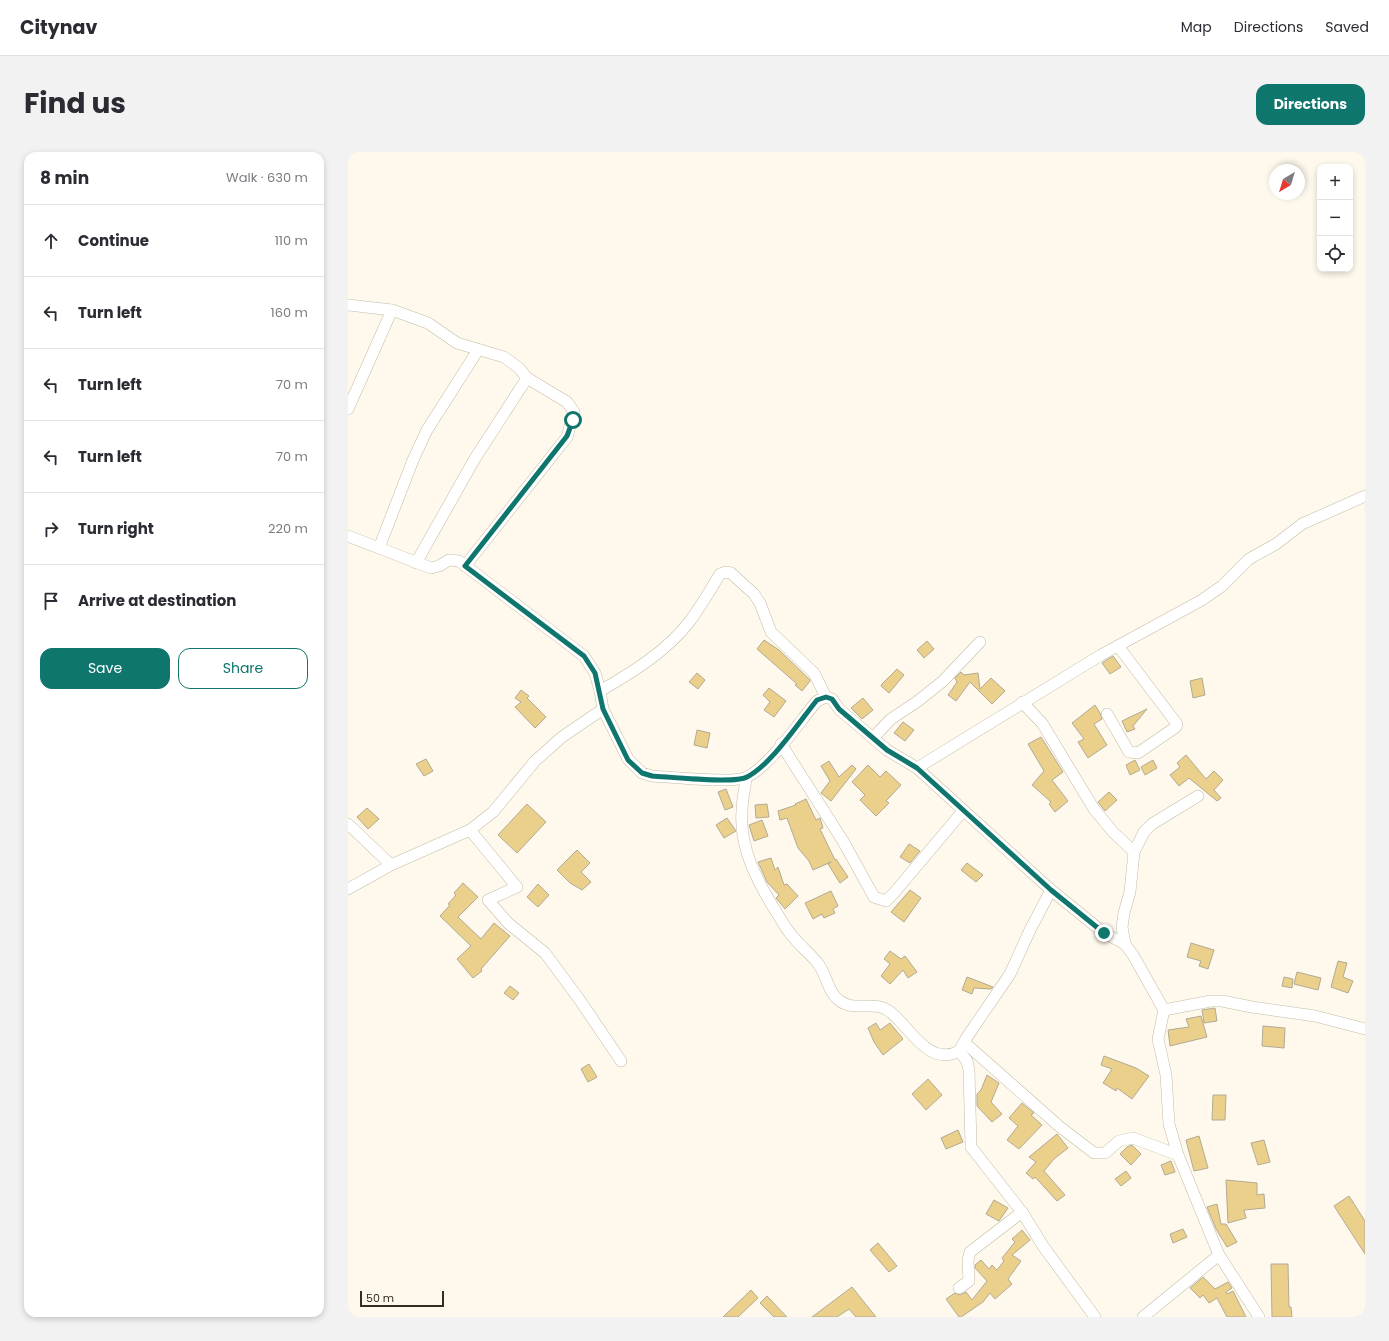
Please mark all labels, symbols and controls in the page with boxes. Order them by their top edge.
text: Citynav [20,14,97,41]
text: Map [1181,17,1212,37]
text: Directions [1234,17,1303,37]
text: Saved [1325,17,1369,37]
text: Find us [24,84,126,123]
button: Directions [1256,84,1365,125]
north arrow [1269,164,1305,200]
map controls [1317,164,1353,272]
button: + [1317,164,1353,200]
text: 8 min [40,166,89,190]
text: Walk · 630 m [226,168,308,187]
button: − [1317,200,1353,236]
icon: ahead [40,230,62,252]
text: Continue [78,230,149,251]
text: 110 m [275,231,308,250]
button: locate [1317,236,1353,272]
icon: left [40,302,62,324]
text: Turn left [78,302,142,323]
text: 160 m [271,303,308,322]
icon: left [40,374,62,396]
text: Turn left [78,374,142,395]
text: 70 m [276,375,308,394]
route start [564,411,582,429]
icon: left [40,446,62,468]
text: Turn left [78,446,142,467]
text: 70 m [276,447,308,466]
icon: right [40,518,62,540]
text: Turn right [78,518,154,539]
text: 220 m [268,519,308,538]
icon: arrive [40,590,62,612]
text: Arrive at destination [78,590,236,611]
button: Save [40,648,170,689]
button: Share [178,648,308,689]
route end [1095,924,1113,942]
scale bar [360,1289,444,1308]
text: 50 m [366,1290,394,1306]

